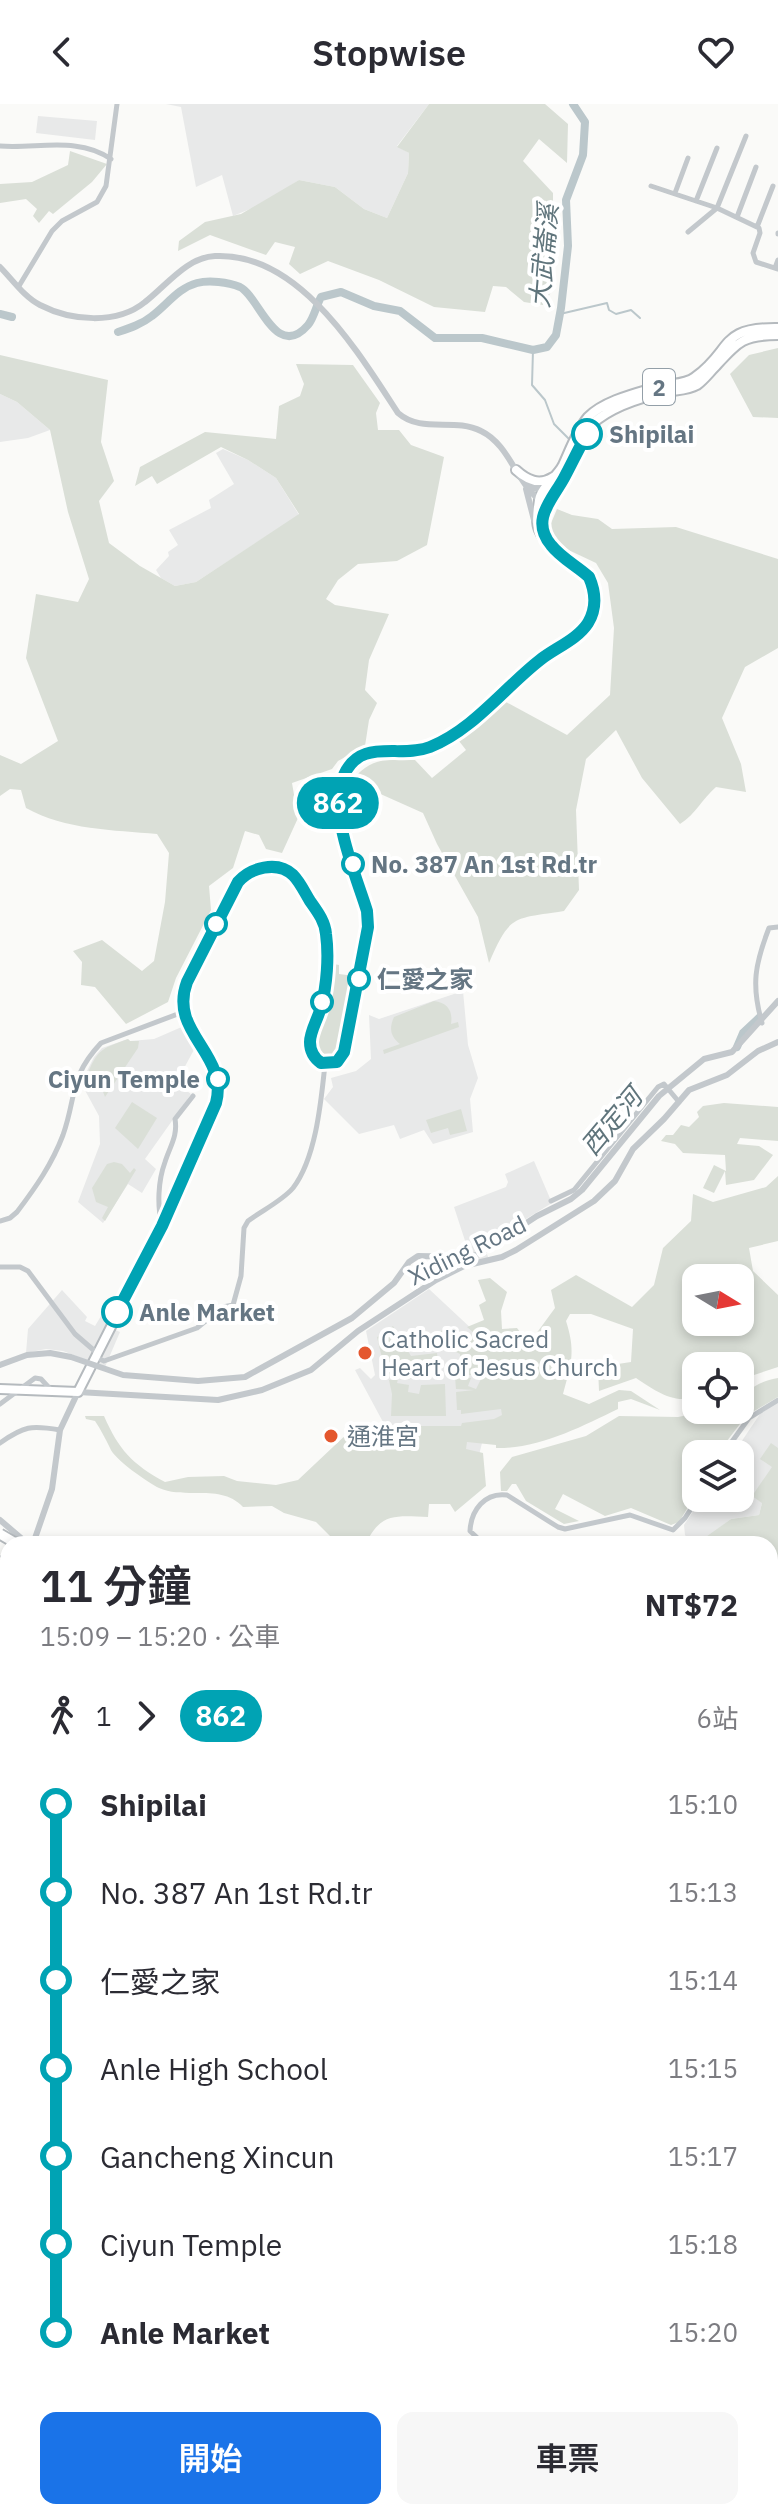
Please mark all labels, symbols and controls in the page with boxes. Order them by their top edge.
text: Stopwise [312,29,466,76]
icon: back [40,30,84,74]
icon: heart [694,30,738,74]
water label: 大武崙溪 [522,199,565,309]
road number: 2 [643,369,675,405]
place label: Shipilai [609,418,694,450]
marker: Shipilai [572,419,602,449]
line badge: 862 [292,777,384,829]
text: 862 [313,784,363,821]
place label: No. 387 An 1st Rd.tr [371,848,598,880]
marker: No. 387 An 1st Rd.tr [342,853,364,875]
unlabelled marker [205,913,227,935]
place label: 仁愛之家 [377,963,473,995]
marker: 仁愛之家 [348,968,370,990]
unlabelled marker [311,991,333,1013]
place label: Ciyun Temple [48,1063,200,1095]
marker: Ciyun Temple [207,1068,229,1090]
water label: 西定河 [573,1076,652,1162]
street label: Xiding Road [403,1208,531,1292]
north arrow [682,1264,754,1336]
map controls [682,1264,754,1512]
place label: Anle Market [139,1296,275,1328]
marker: Anle Market [102,1297,132,1327]
place label: Catholic Sacred Heart of Jesus Church [381,1323,618,1383]
marker: Catholic Sacred Heart of Jesus Church [356,1344,374,1362]
button: locate [682,1352,754,1424]
place label: 通淮宮 [347,1420,419,1452]
marker: 通淮宮 [322,1427,340,1445]
button: layers [682,1440,754,1512]
text: 11 分鐘 [40,1557,191,1614]
text: NT$72 [645,1585,738,1624]
text: 15:09 – 15:20 · 公車 [40,1619,280,1653]
icon: walk [40,1694,84,1738]
icon: forward [124,1694,168,1738]
text: 862 [196,1697,246,1734]
text: 1 [96,1699,112,1733]
text: 6站 [696,1701,738,1735]
text: Shipilai [100,1785,207,1824]
text: 15:10 [668,1787,738,1821]
text: No. 387 An 1st Rd.tr [100,1873,373,1912]
text: 15:13 [668,1875,738,1909]
text: 仁愛之家 [100,1962,220,2001]
text: 15:14 [668,1963,738,1997]
text: Anle High School [100,2049,328,2088]
text: 15:15 [668,2051,738,2085]
text: Gancheng Xincun [100,2137,335,2176]
text: 15:17 [668,2139,738,2173]
text: Ciyun Temple [100,2225,282,2264]
text: 15:18 [668,2227,738,2261]
text: Anle Market [100,2313,270,2352]
text: 15:20 [668,2315,738,2349]
button: 開始 [40,2412,381,2504]
button: 車票 [397,2412,738,2504]

